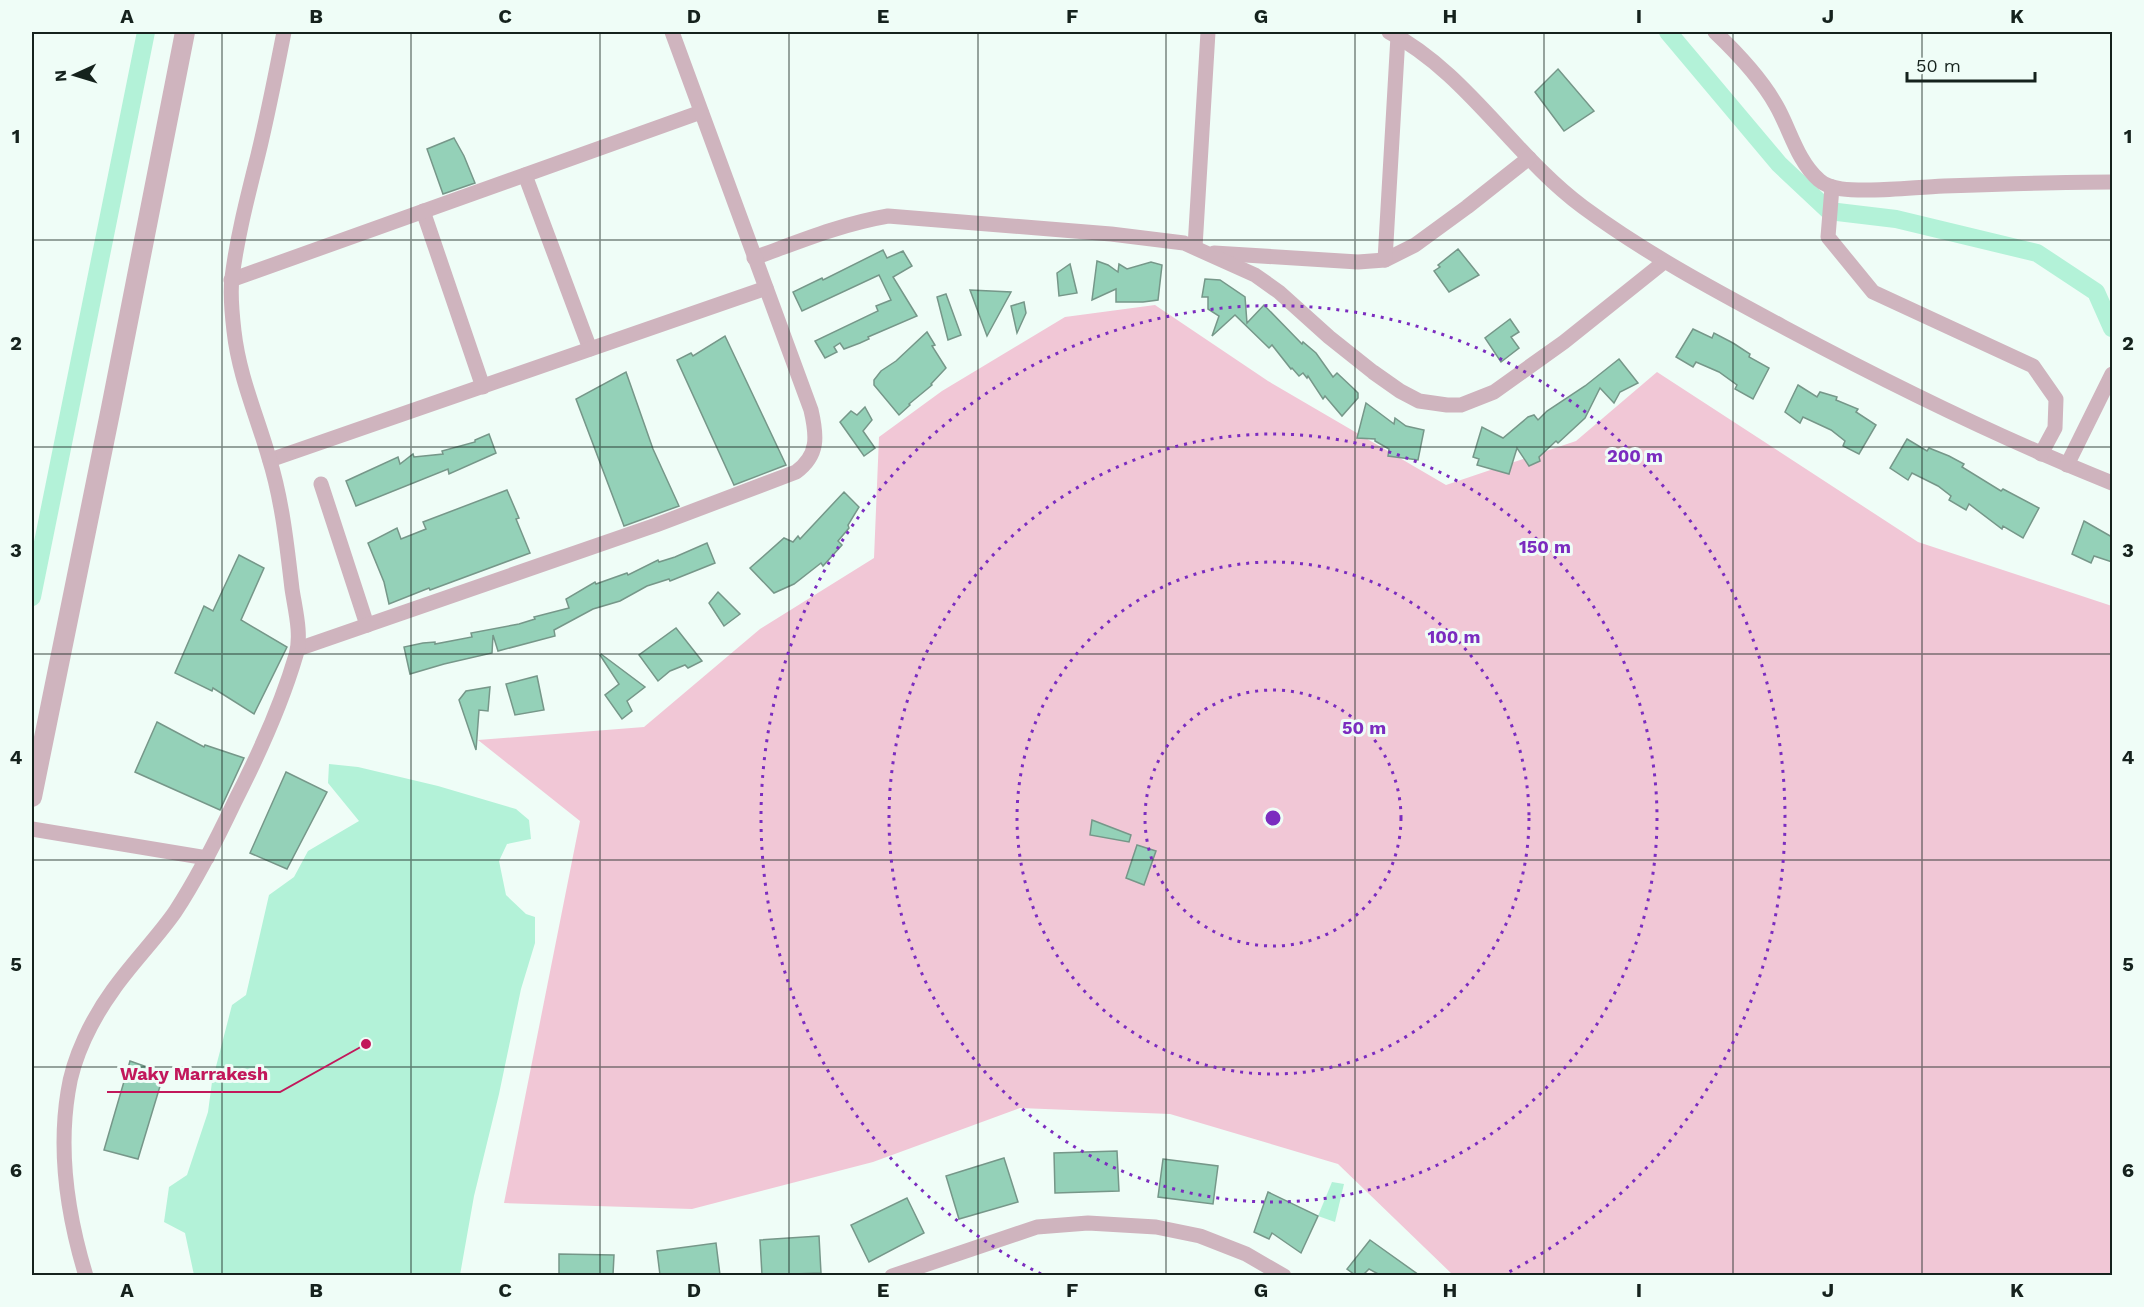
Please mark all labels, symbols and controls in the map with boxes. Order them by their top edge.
text: A [120,4,134,28]
text: B [309,4,323,28]
text: C [498,4,512,28]
text: D [687,4,701,28]
text: E [877,4,889,28]
text: F [1066,4,1078,28]
text: G [1254,4,1268,28]
text: H [1443,4,1457,28]
text: I [1636,4,1642,28]
text: J [1822,4,1834,28]
text: K [2010,4,2024,28]
north arrow [45,45,105,105]
scale bar [1907,45,2034,83]
text: 50 m [1916,55,1961,76]
text: N [51,69,70,83]
text: 1 [12,124,20,148]
text: 1 [2124,124,2132,148]
text: 2 [10,331,22,355]
text: 2 [2122,331,2134,355]
text: 200 m [1607,445,1663,466]
text: 150 m [1519,536,1571,557]
text: 3 [10,538,22,562]
text: 3 [2122,538,2134,562]
text: 100 m [1427,626,1481,647]
text: 50 m [1342,717,1386,738]
text: 4 [10,745,23,769]
text: 4 [2122,745,2135,769]
centre of rings [1263,808,1283,828]
text: 5 [10,952,22,976]
text: 5 [2122,952,2134,976]
callout: Waky Marrakesh [107,1056,280,1092]
text: Waky Marrakesh [120,1063,268,1084]
text: 6 [10,1158,22,1182]
text: 6 [2122,1158,2134,1182]
text: A [120,1278,134,1302]
text: B [309,1278,323,1302]
text: C [498,1278,512,1302]
text: D [687,1278,701,1302]
text: E [877,1278,889,1302]
text: F [1066,1278,1078,1302]
text: G [1254,1278,1268,1302]
text: H [1443,1278,1457,1302]
text: I [1636,1278,1642,1302]
text: J [1822,1278,1834,1302]
text: K [2010,1278,2024,1302]

